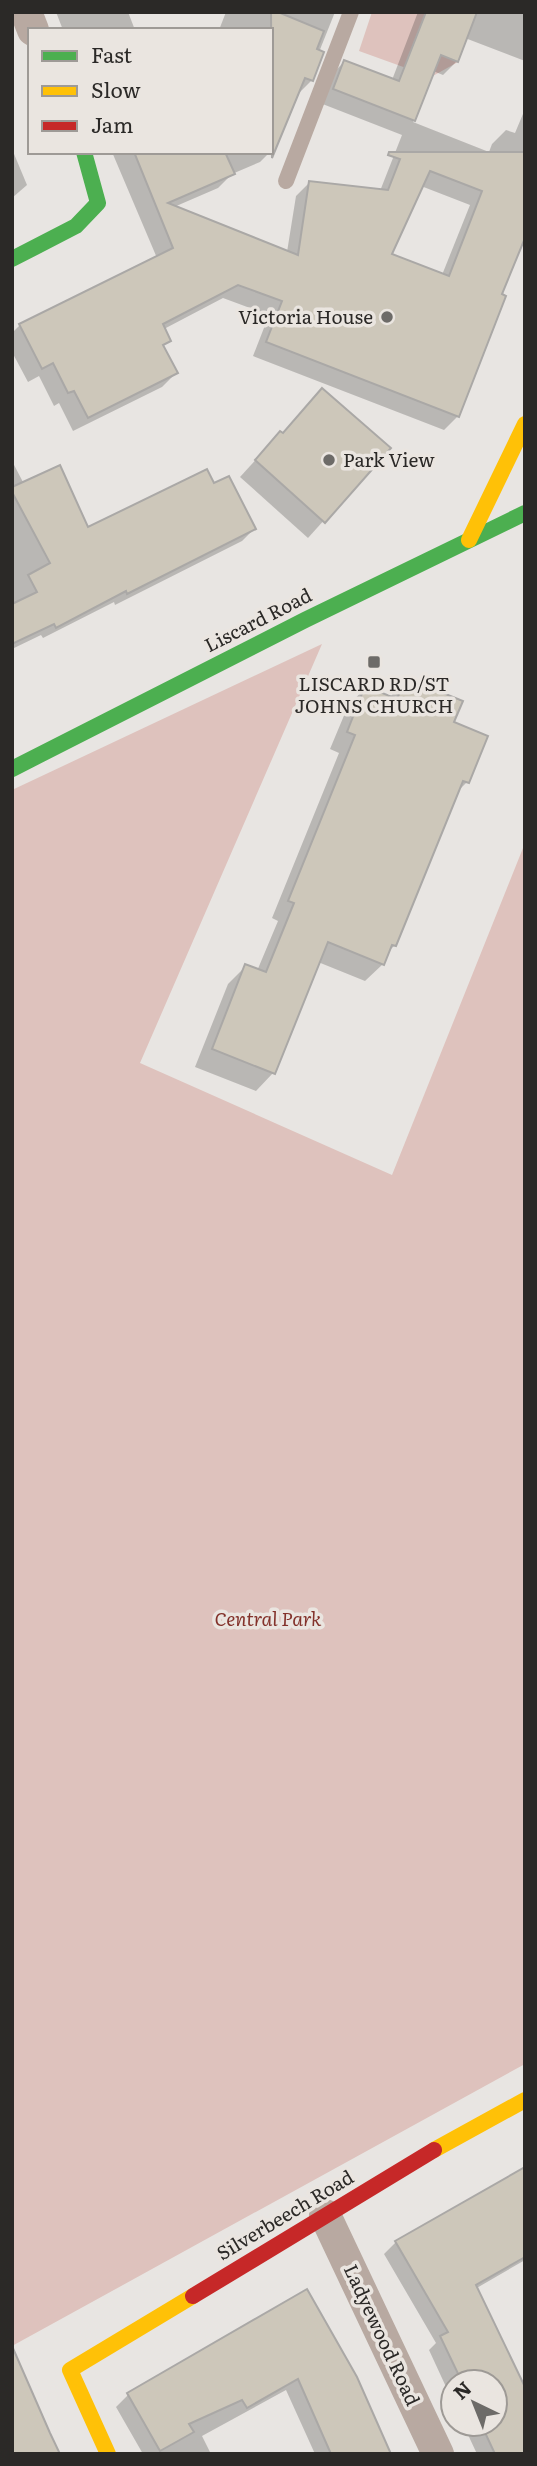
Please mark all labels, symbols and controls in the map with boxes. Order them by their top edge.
legend [28,28,273,154]
text: Fast [91,38,132,69]
text: Slow [91,73,141,104]
text: Jam [91,108,133,139]
place label: Victoria House [238,302,373,330]
marker: Victoria House [379,309,395,325]
place label: Park View [343,445,435,473]
marker: Park View [321,452,337,468]
street label: Liscard Road [199,580,316,658]
marker: LISCARD RD/ST JOHNS CHURCH [366,654,382,670]
place label: LISCARD RD/ST JOHNS CHURCH [295,669,453,719]
park label: Central Park [214,1604,322,1632]
street label: Silverbeech Road [211,2162,359,2266]
street label: Ladyewood Road [338,2259,428,2410]
north arrow [439,2368,509,2438]
text: N [446,2374,477,2406]

